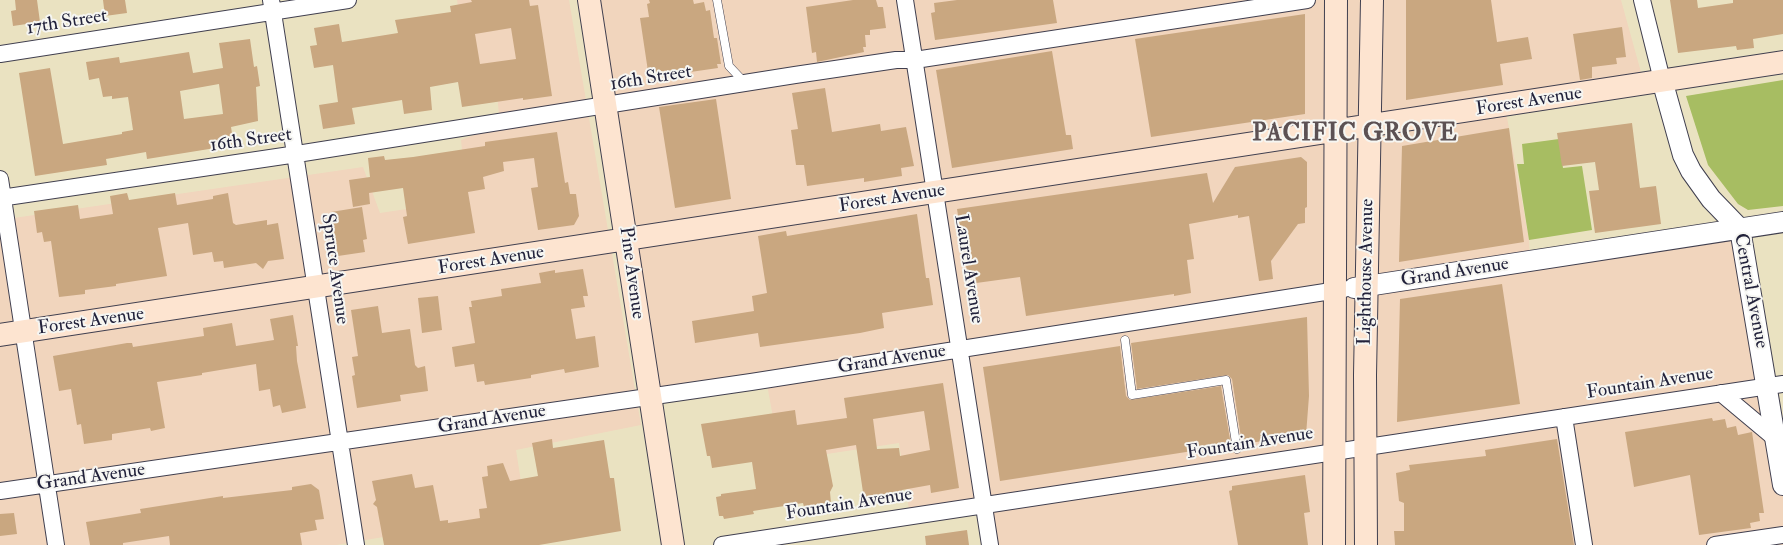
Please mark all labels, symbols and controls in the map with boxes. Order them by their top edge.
street label: 17th Street [25,5,109,41]
street label: 16th Street [609,61,693,97]
street label: Forest Avenue [1474,82,1584,122]
district label: PACIFIC GROVE [1251,121,1459,149]
street label: 16th Street [209,124,293,158]
street label: Forest Avenue [837,179,947,219]
street label: Lighthouse Avenue [1354,199,1380,345]
street label: Spruce Avenue [315,212,353,326]
street label: Laurel Avenue [948,213,988,325]
street label: Pine Avenue [613,225,649,321]
street label: Central Avenue [1728,232,1772,350]
street label: Forest Avenue [436,241,546,281]
street label: Grand Avenue [1399,253,1511,293]
street label: Forest Avenue [36,303,146,341]
street label: Grand Avenue [836,340,948,380]
street label: Fountain Avenue [1585,363,1715,405]
street label: Grand Avenue [436,400,548,440]
street label: Fountain Avenue [1185,423,1315,465]
street label: Grand Avenue [35,459,147,497]
street label: Fountain Avenue [784,484,914,526]

